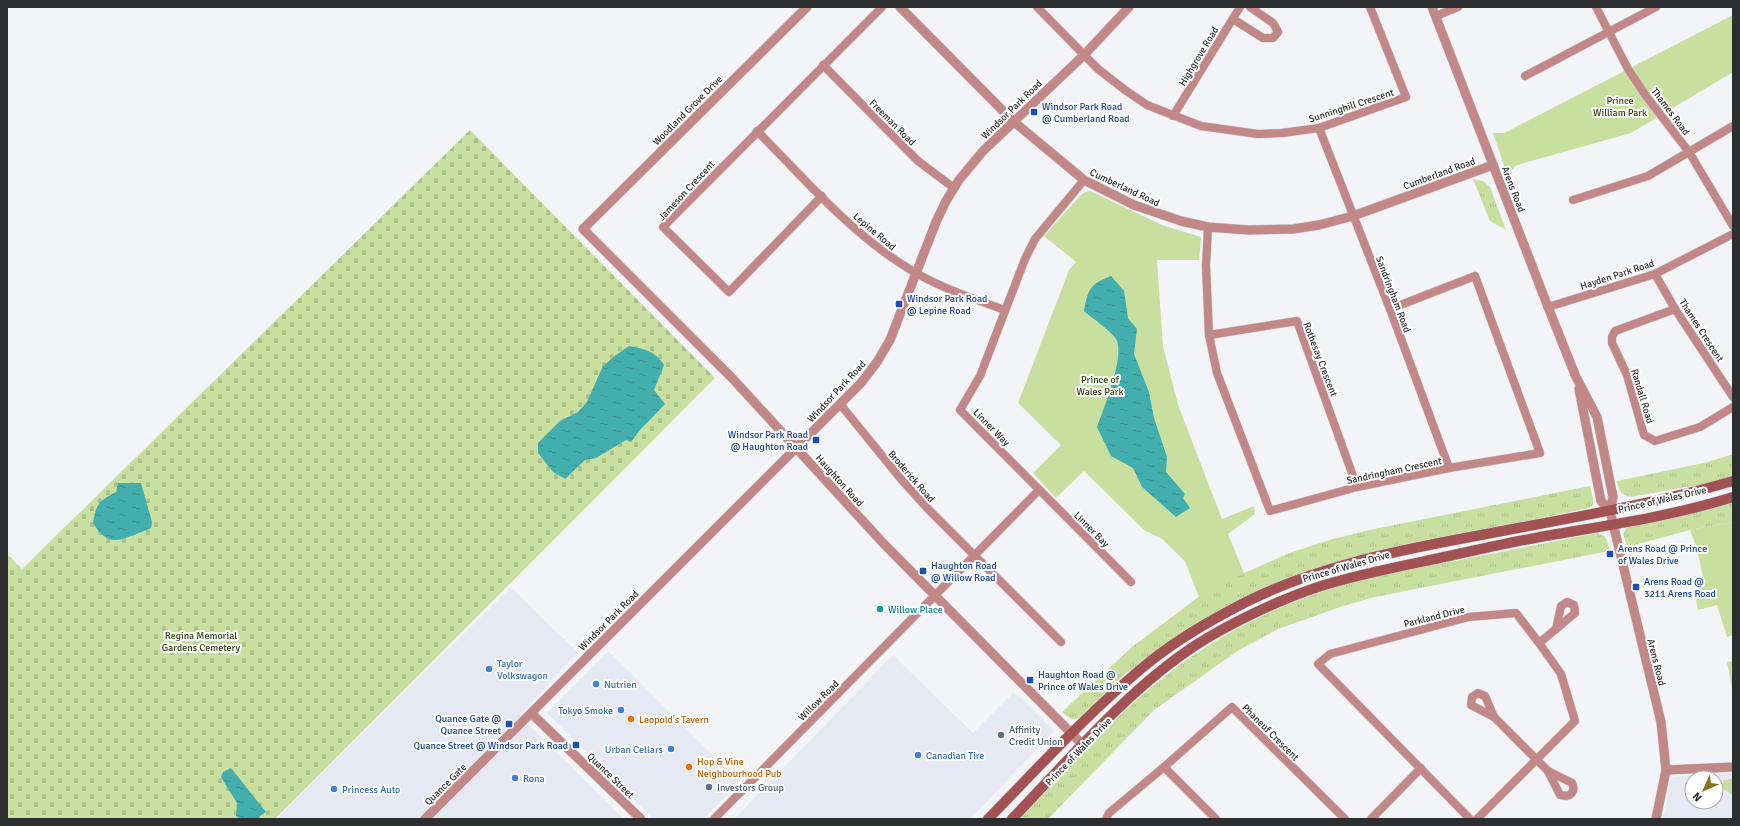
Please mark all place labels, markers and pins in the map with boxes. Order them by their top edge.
place label: Windsor Park Road @ Cumberland Road [1042,101,1129,125]
marker: Windsor Park Road @ Cumberland Road [1029,107,1039,117]
place label: Windsor Park Road @ Lepine Road [907,293,987,317]
marker: Windsor Park Road @ Lepine Road [894,299,904,309]
place label: Windsor Park Road @ Haughton Road [728,429,808,453]
marker: Windsor Park Road @ Haughton Road [811,435,821,445]
place label: Arens Road @ Prince of Wales Drive [1618,543,1707,567]
marker: Arens Road @ Prince of Wales Drive [1605,549,1615,559]
place label: Haughton Road @ Willow Road [931,560,997,584]
marker: Haughton Road @ Willow Road [918,566,928,576]
place label: Arens Road @ 3211 Arens Road [1644,576,1716,600]
marker: Arens Road @ 3211 Arens Road [1631,582,1641,592]
marker: Willow Place [875,604,885,614]
place label: Willow Place [888,604,943,616]
place label: Taylor Volkswagon [497,658,548,682]
marker: Taylor Volkswagon [484,664,494,674]
place label: Haughton Road @ Prince of Wales Drive [1038,669,1128,693]
marker: Haughton Road @ Prince of Wales Drive [1025,675,1035,685]
marker: Nutrien [591,679,601,689]
place label: Nutrien [604,679,637,691]
place label: Tokyo Smoke [558,705,613,717]
marker: Tokyo Smoke [616,705,626,715]
place label: Quance Gate @ Quance Street [435,713,502,737]
marker: Leopold’s Tavern [626,714,636,724]
place label: Leopold’s Tavern [639,714,709,726]
marker: Quance Gate @ Quance Street [504,719,514,729]
place label: Affinity Credit Union [1009,724,1063,748]
marker: Affinity Credit Union [996,730,1006,740]
place label: Quance Street @ Windsor Park Road [413,740,568,752]
marker: Quance Street @ Windsor Park Road [571,740,581,750]
place label: Urban Cellars [605,744,664,756]
marker: Urban Cellars [666,744,676,754]
marker: Canadian Tire [913,750,923,760]
place label: Canadian Tire [926,750,984,762]
place label: Hop & Vine Neighbourhood Pub [697,756,782,780]
marker: Hop & Vine Neighbourhood Pub [684,762,694,772]
marker: Rona [510,773,520,783]
place label: Rona [523,773,545,785]
marker: Investors Group [704,782,714,792]
place label: Investors Group [717,782,784,794]
marker: Princess Auto [329,784,339,794]
place label: Princess Auto [342,784,400,796]

